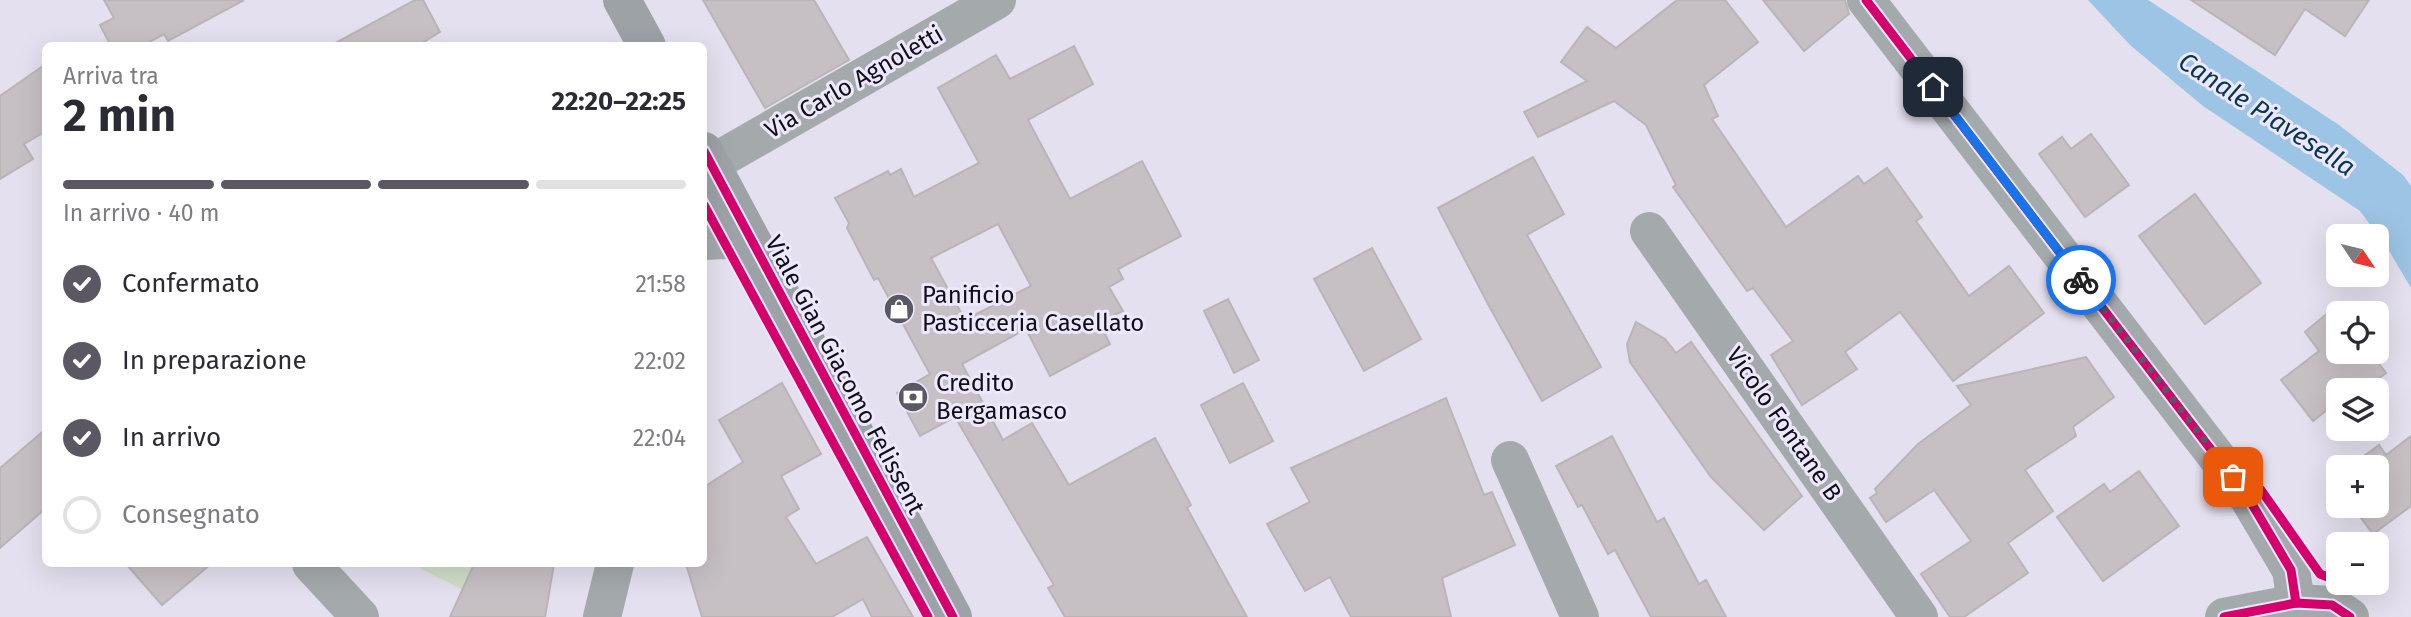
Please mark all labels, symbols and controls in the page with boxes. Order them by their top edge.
street label: Via Carlo Agnoletti [760,20,948,144]
water label: Canale Piavesella [2173,46,2361,183]
pin [1903,57,1963,117]
text: Arriva tra [63,62,159,90]
icon: home [1914,68,1952,106]
text: 22:20–22:25 [551,86,686,117]
text: 2 min [63,88,176,143]
text: In arrivo · 40 m [63,199,219,227]
north arrow [2326,224,2389,287]
map controls [2326,224,2389,595]
street label: Viale Gian Giacomo Felissent [760,231,931,519]
courier [2046,245,2116,315]
icon: bike [2062,261,2100,299]
icon: check [63,265,101,303]
text: Confermato [122,268,260,299]
text: 21:58 [635,270,686,298]
place label: Panificio Pasticceria Casellato [922,281,1144,337]
shop icon: Panificio Pasticceria Casellato [882,292,916,326]
button: locate [2326,301,2389,364]
icon: check [63,342,101,380]
street label: Vicolo Fontane B [1721,342,1847,506]
text: In preparazione [122,345,307,376]
text: 22:02 [634,347,686,375]
place label: Credito Bergamasco [936,369,1067,425]
button: layers [2326,378,2389,441]
bank icon: Credito Bergamasco [896,380,930,414]
icon: check [63,419,101,457]
text: In arrivo [122,422,221,453]
text: 22:04 [633,424,686,452]
pin [2203,447,2263,507]
button: + [2326,455,2389,518]
icon: bag [2214,458,2252,496]
text: Consegnato [122,499,260,530]
button: − [2326,532,2389,595]

